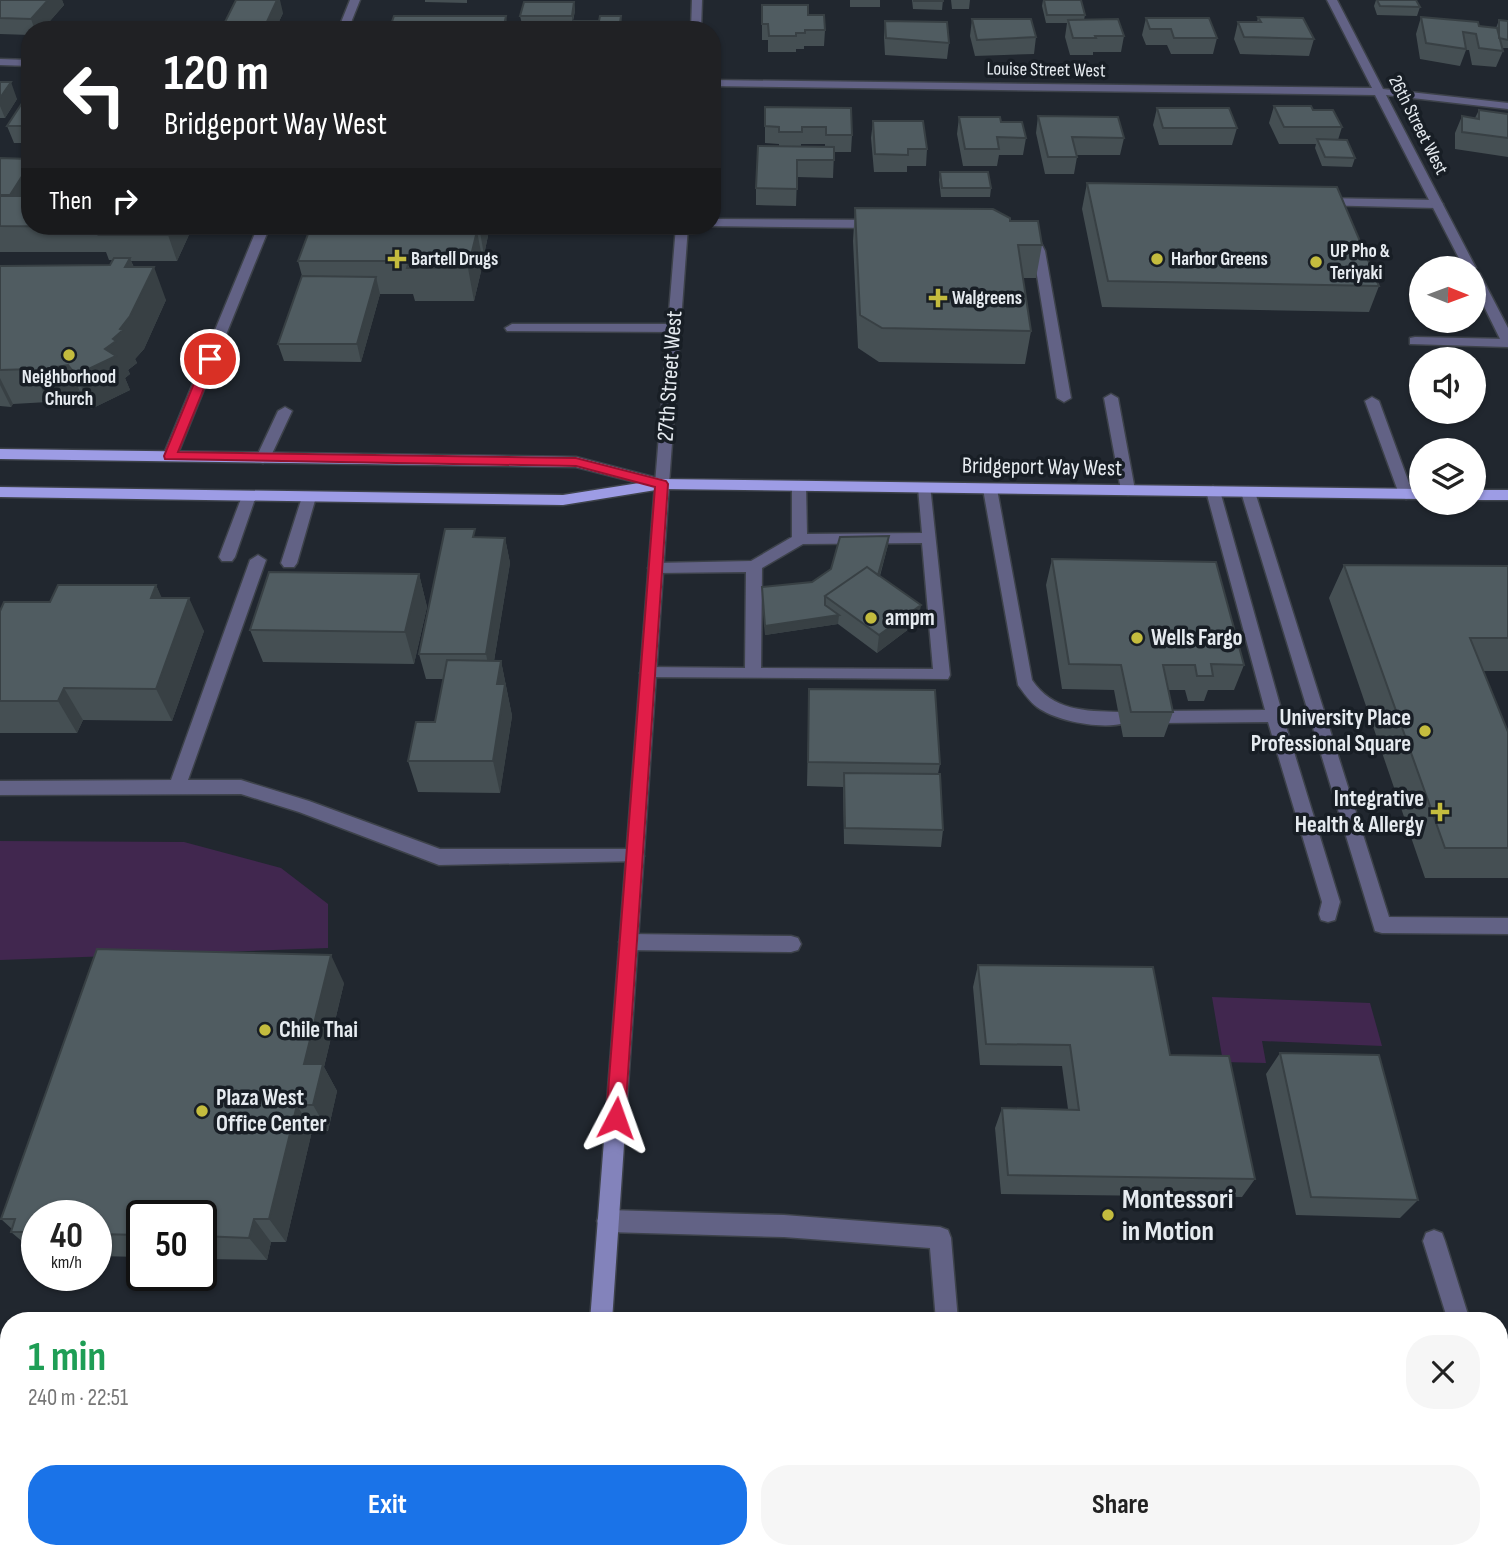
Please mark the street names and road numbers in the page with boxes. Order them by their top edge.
street label: Louise Street West [986,57,1106,83]
street label: 26th Street West [1383,71,1453,179]
street label: 27th Street West [651,310,689,442]
street label: Bridgeport Way West [962,452,1122,482]

